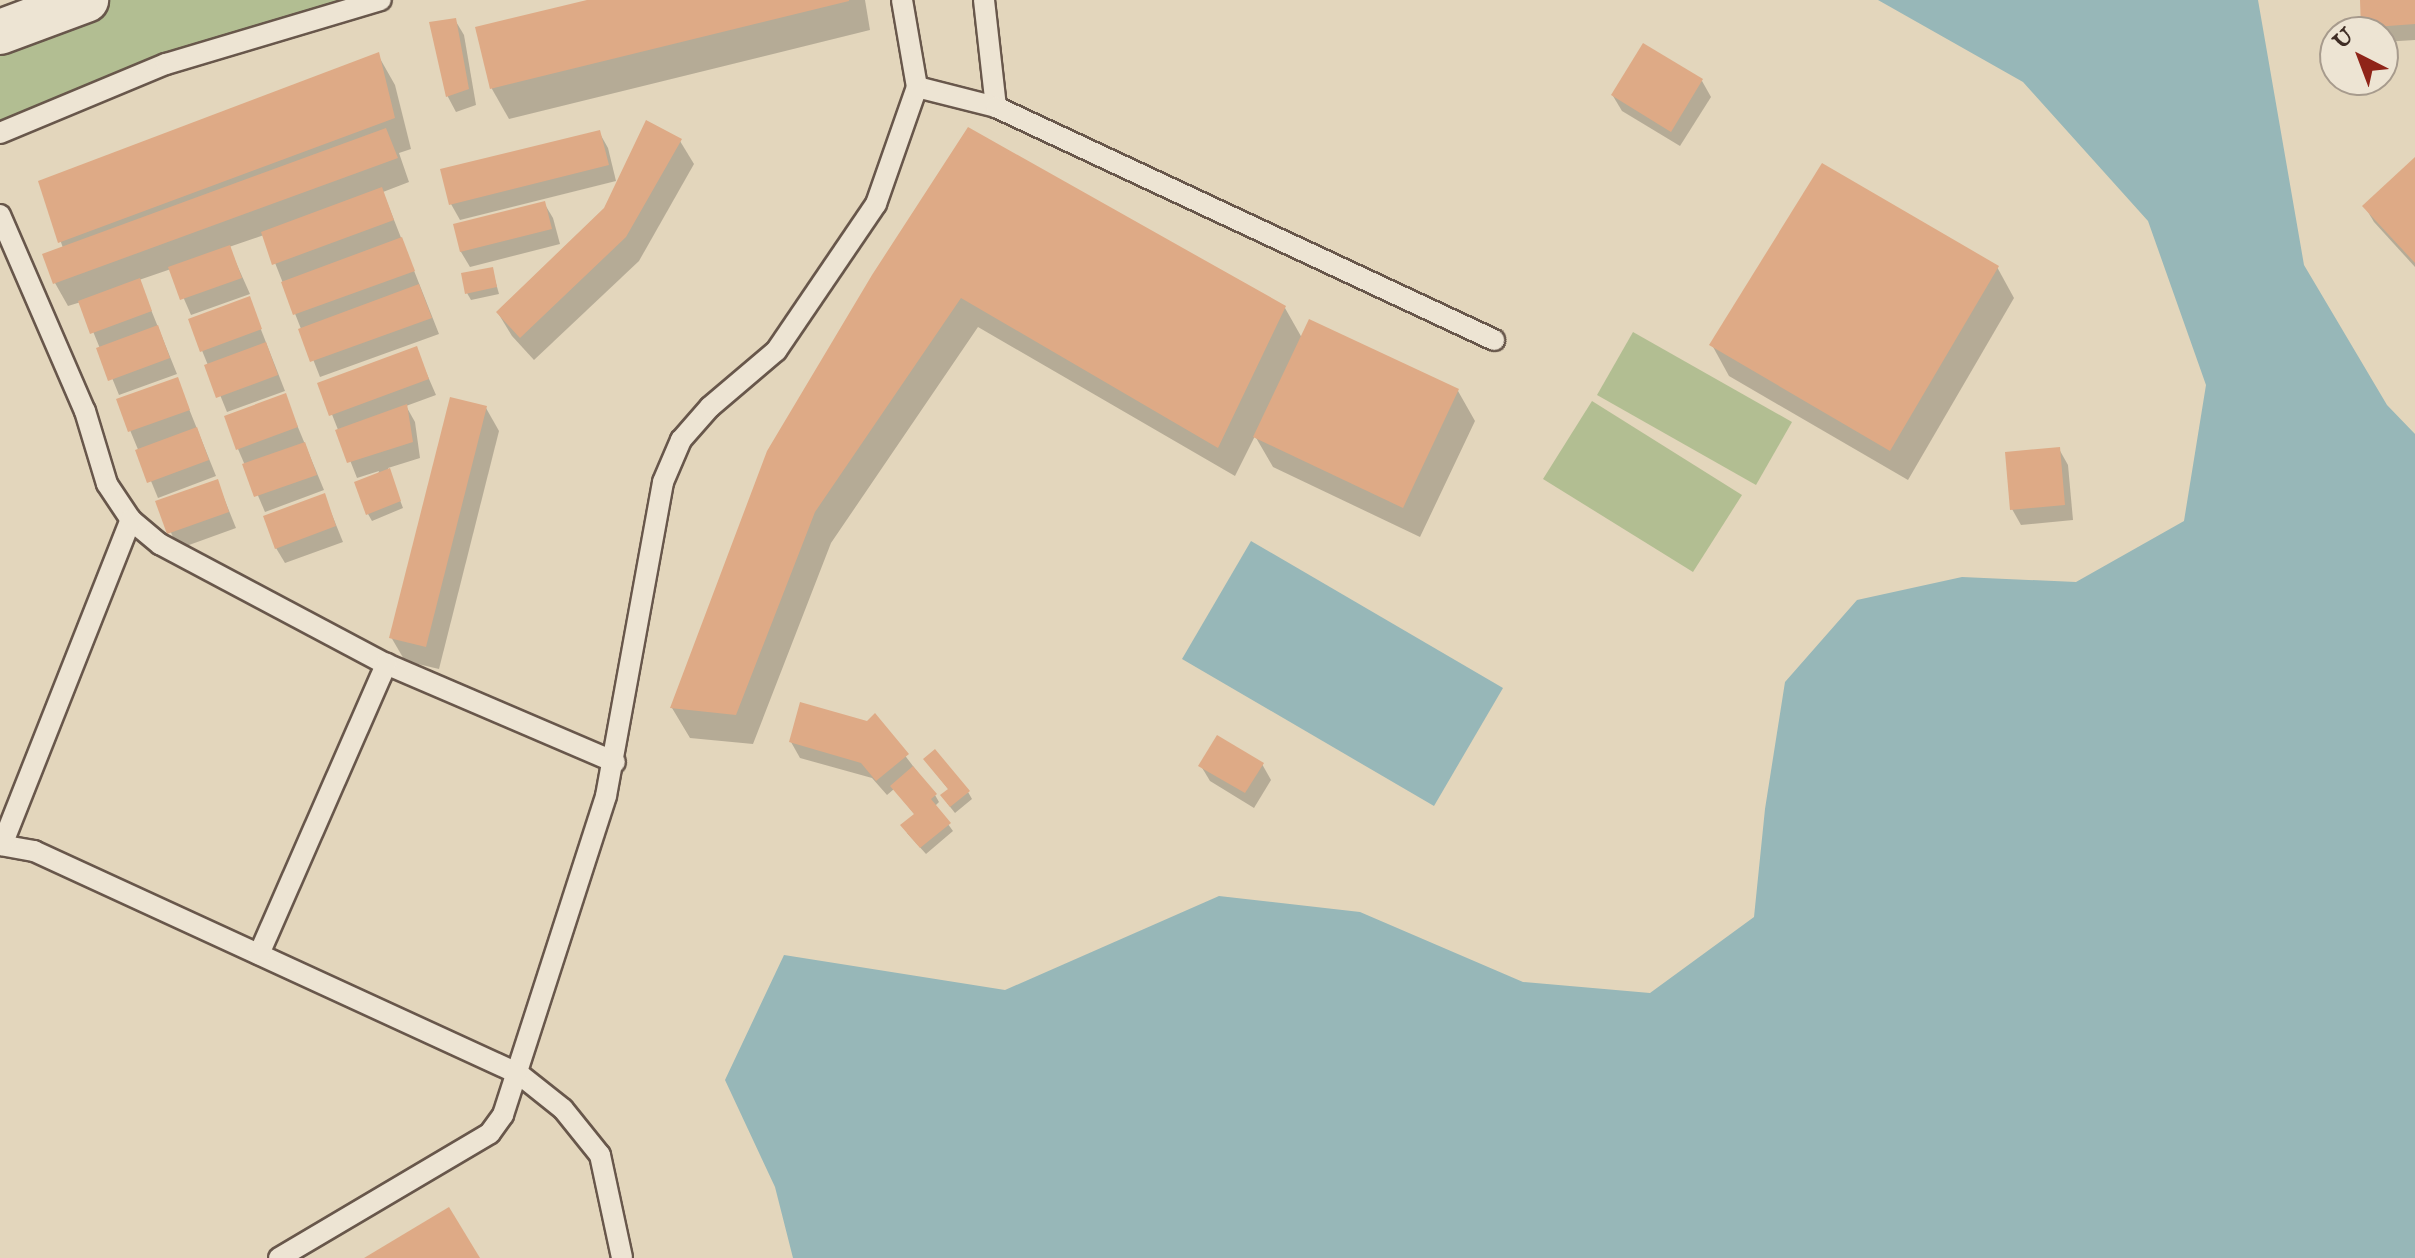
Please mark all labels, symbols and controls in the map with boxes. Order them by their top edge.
north arrow [2319,16,2399,96]
text: U [2328,23,2361,56]

